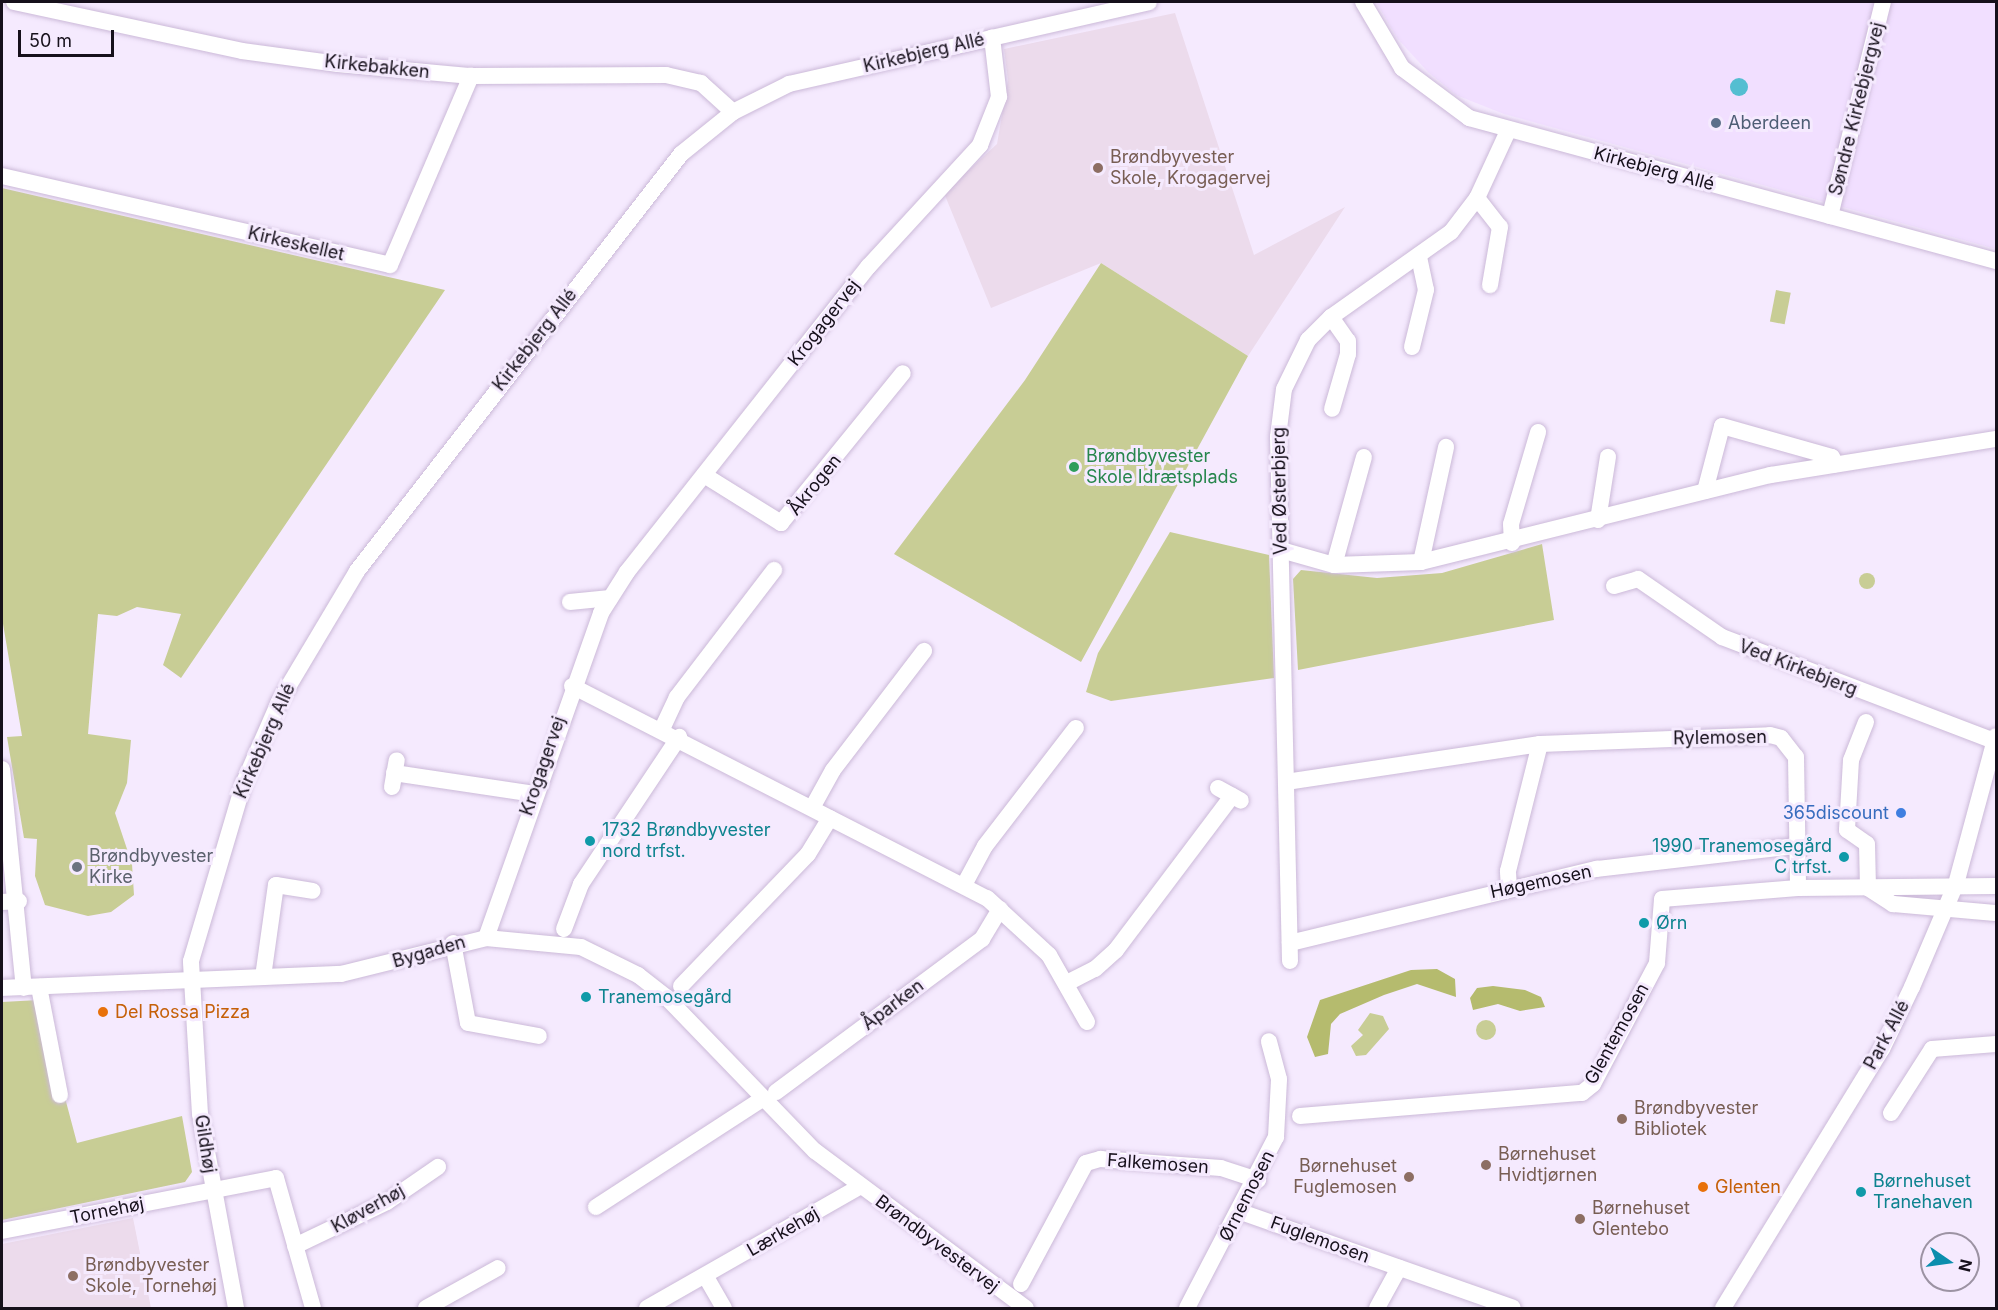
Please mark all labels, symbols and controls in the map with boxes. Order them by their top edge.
scale bar [21,18,117,56]
street label: Søndre Kirkebjergvej [1825,20,1889,198]
street label: Kirkebjerg Allé [861,29,987,77]
text: 50 m [29,30,72,51]
street label: Kirkebakken [323,51,431,83]
place label: Aberdeen [1728,112,1811,134]
marker: Aberdeen [1709,116,1723,130]
street label: Kirkebjerg Allé [1591,143,1717,195]
place label: Brøndbyvester Skole, Krogagervej [1110,147,1271,190]
marker: Brøndbyvester Skole, Krogagervej [1091,161,1105,175]
street label: Kirkeskellet [246,222,346,266]
street label: Krogagervej [784,275,864,371]
street label: Kirkebjerg Allé [488,285,582,395]
street label: Ved Østerbjerg [1268,427,1292,555]
place label: Brøndbyvester Skole Idrætsplads [1086,446,1238,488]
street label: Åkrogen [784,450,846,520]
marker: Brøndbyvester Skole Idrætsplads [1067,460,1081,474]
street label: Ved Kirkebjerg [1736,635,1860,701]
street label: Kirkebjerg Allé [230,680,300,802]
street label: Krogagervej [516,713,570,819]
street label: Rylemosen [1673,726,1767,750]
place label: 365discount [1783,802,1889,824]
marker: 365discount [1894,806,1908,820]
place label: 1732 Brøndbyvester nord trfst. [602,820,771,862]
marker: 1732 Brøndbyvester nord trfst. [583,834,597,848]
place label: 1990 Tranemosegård C trfst. [1652,836,1832,878]
place label: Brøndbyvester Kirke [89,846,213,888]
marker: 1990 Tranemosegård C trfst. [1837,850,1851,864]
marker: Brøndbyvester Kirke [70,860,84,874]
street label: Høgemosen [1488,861,1594,903]
place label: Ørn [1656,912,1687,934]
marker: Ørn [1637,916,1651,930]
street label: Bygaden [390,931,468,973]
street label: Åparken [858,975,928,1035]
street label: Glentemosen [1580,980,1654,1088]
place label: Tranemosegård [598,986,732,1008]
marker: Tranemosegård [579,990,593,1004]
street label: Park Allé [1860,997,1914,1073]
place label: Del Rossa Pizza [115,1001,250,1023]
marker: Del Rossa Pizza [96,1005,110,1019]
place label: Brøndbyvester Bibliotek [1634,1098,1758,1140]
marker: Brøndbyvester Bibliotek [1615,1112,1629,1126]
street label: Gildhøj [190,1113,220,1175]
place label: Børnehuset Hvidtjørnen [1498,1144,1597,1186]
street label: Ørnemosen [1215,1147,1279,1245]
street label: Falkemosen [1106,1150,1210,1178]
place label: Børnehuset Fuglemosen [1293,1156,1397,1198]
marker: Børnehuset Hvidtjørnen [1479,1158,1493,1172]
marker: Børnehuset Fuglemosen [1402,1170,1416,1184]
place label: Børnehuset Tranehaven [1873,1171,1973,1214]
place label: Glenten [1715,1176,1781,1198]
street label: Kløverhøj [328,1180,408,1238]
marker: Glenten [1696,1180,1710,1194]
marker: Børnehuset Tranehaven [1854,1185,1868,1199]
street label: Brøndbyvestervej [871,1190,1003,1298]
street label: Tornehøj [68,1193,146,1229]
place label: Børnehuset Glentebo [1592,1198,1690,1240]
street label: Lærkehøj [743,1203,823,1261]
street label: Fuglemosen [1268,1212,1372,1268]
marker: Børnehuset Glentebo [1573,1212,1587,1226]
north arrow [1920,1232,1980,1292]
place label: Brøndbyvester Skole, Tornehøj [85,1255,217,1298]
text: N [1954,1257,1977,1274]
marker: Brøndbyvester Skole, Tornehøj [66,1269,80,1283]

